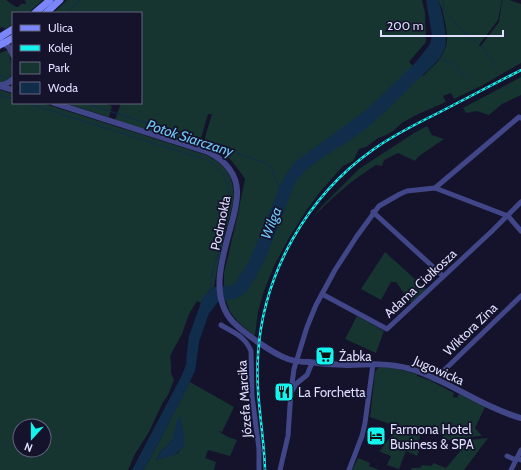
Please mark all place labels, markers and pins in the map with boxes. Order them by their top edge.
supermarket icon: Żabka [314,345,336,367]
place label: Żabka [339,348,372,364]
restaurant icon: La Forchetta [273,381,295,403]
place label: La Forchetta [298,384,366,400]
place label: Farmona Hotel Business & SPA [390,421,474,452]
hotel icon: Farmona Hotel Business & SPA [365,425,387,447]

